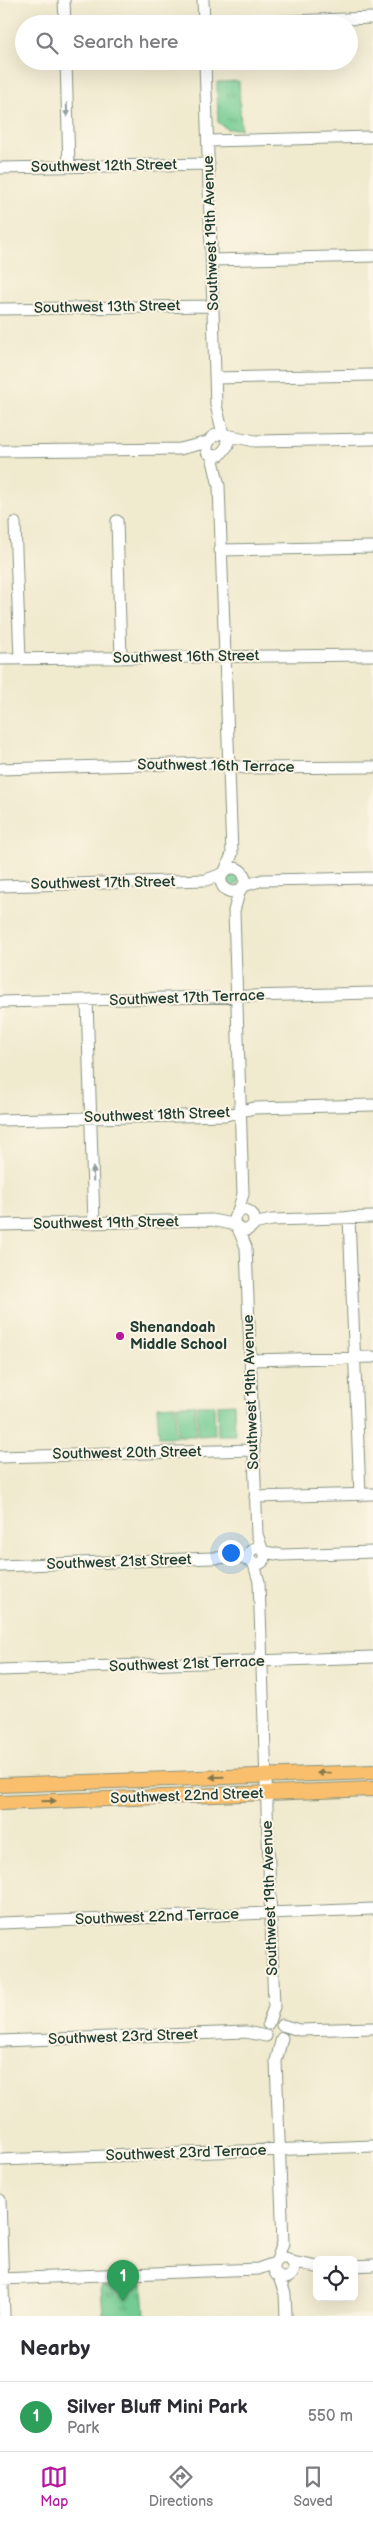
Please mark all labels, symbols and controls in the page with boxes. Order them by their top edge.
search box [15,15,358,70]
icon: search [33,29,61,57]
text: Search here [73,31,178,54]
one-way arrow [63,102,71,118]
street label: Southwest 12th Street [31,155,178,177]
street label: Southwest 19th Avenue [199,155,223,311]
street label: Southwest 13th Street [34,296,181,318]
street label: Southwest 16th Street [113,646,260,668]
street label: Southwest 16th Terrace [137,755,295,777]
street label: Southwest 17th Street [31,872,176,894]
street label: Southwest 17th Terrace [109,986,265,1010]
street label: Southwest 18th Street [84,1103,231,1127]
one-way arrow [89,1166,97,1182]
street label: Southwest 19th Street [33,1212,179,1234]
street label: Southwest 19th Avenue [239,1314,263,1470]
place label: Shenandoah Middle School [130,1318,227,1354]
marker: Shenandoah Middle School [114,1330,126,1342]
street label: Southwest 20th Street [52,1442,202,1464]
your location [218,1540,244,1566]
street label: Southwest 21st Street [46,1550,192,1574]
street label: Southwest 21st Terrace [109,1652,265,1676]
one-way arrow [316,1770,332,1778]
one-way arrow [209,1773,225,1781]
street label: Southwest 22nd Street [110,1784,264,1808]
one-way arrow [41,1796,57,1804]
street label: Southwest 19th Avenue [258,1820,282,1976]
street label: Southwest 22nd Terrace [75,1905,239,1929]
street label: Southwest 23rd Street [48,2025,199,2049]
street label: Southwest 23rd Terrace [105,2141,267,2165]
map controls [313,2256,358,2301]
button: locate [313,2256,358,2301]
pin: 1 [107,2260,139,2301]
text: Nearby [20,2336,90,2361]
text: Silver Bluff Mini Park [67,2396,247,2419]
text: 1 [33,2407,39,2426]
text: 550 m [308,2407,353,2426]
text: Park [67,2419,99,2438]
tab: Map [40,2463,68,2510]
tab: Directions [149,2463,213,2510]
tab: Saved [293,2463,333,2510]

